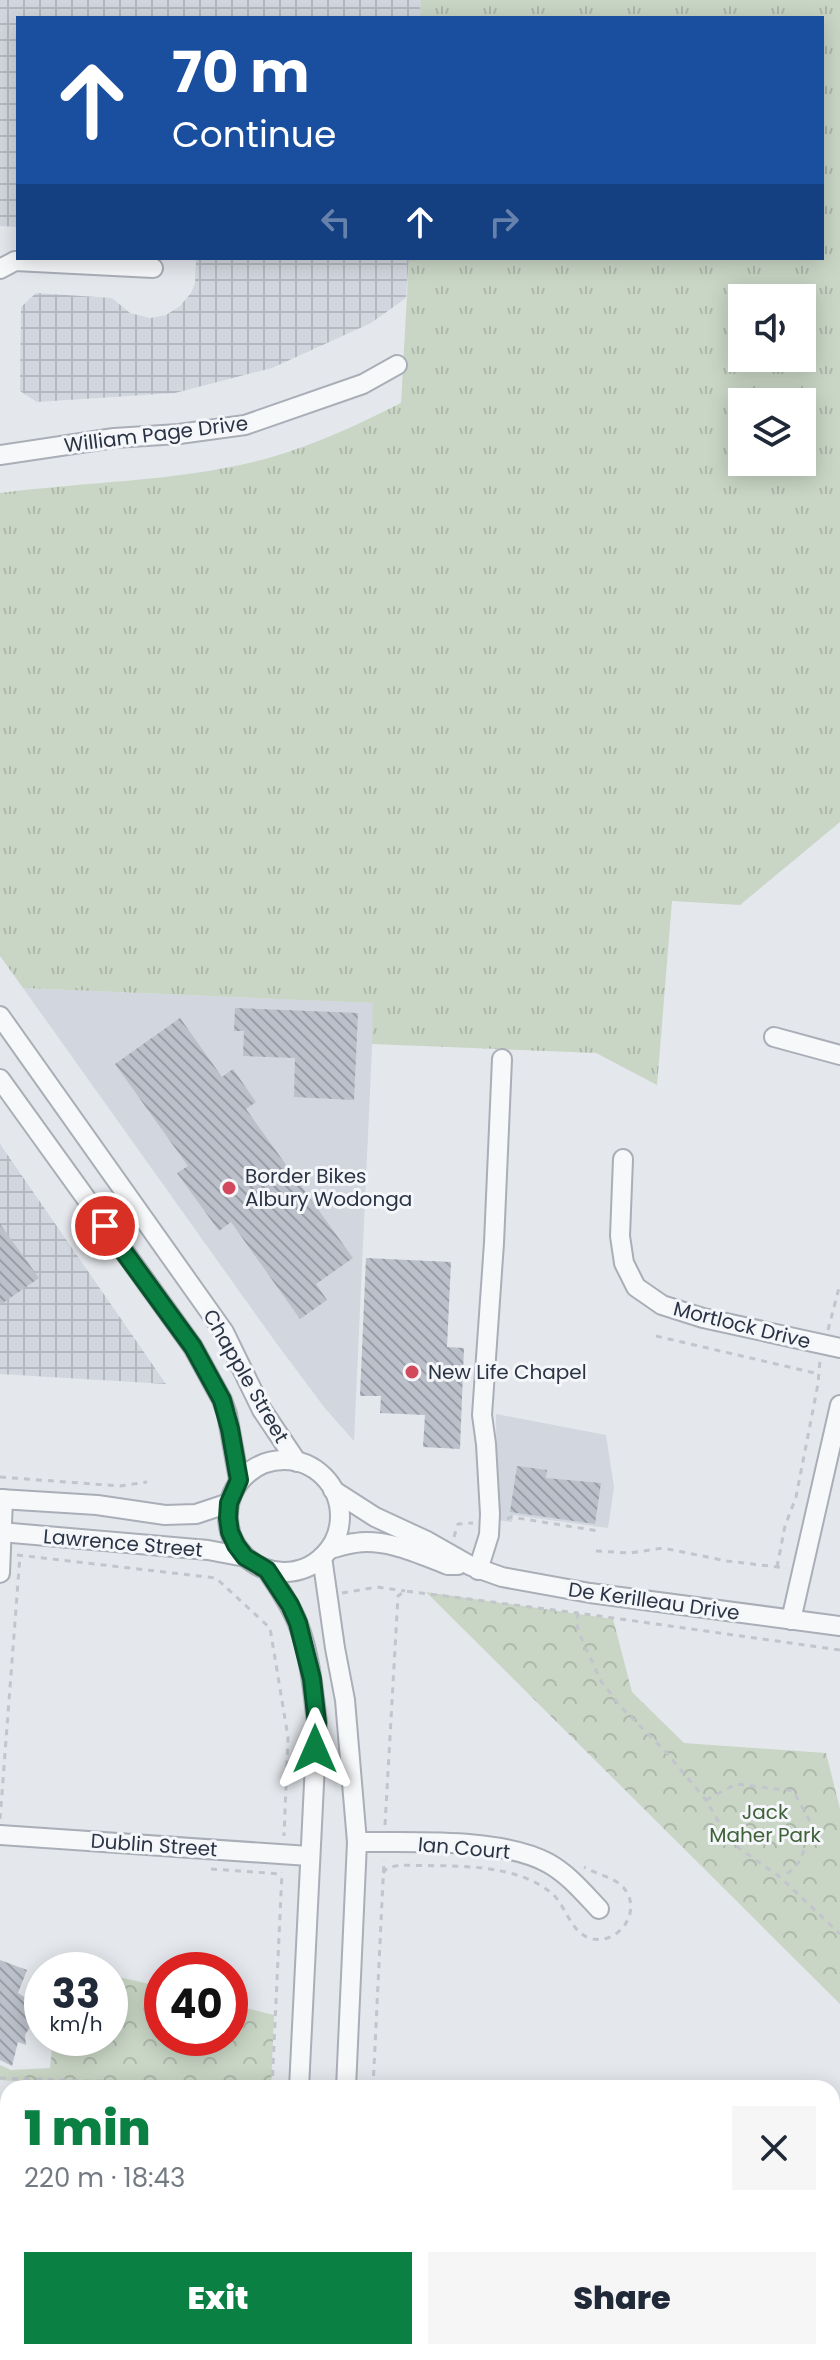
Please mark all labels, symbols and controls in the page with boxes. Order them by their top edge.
text: 70 m [172,33,310,112]
icon: ahead [40,48,144,152]
text: Continue [172,109,336,160]
icon: left [314,200,358,244]
icon: ahead [398,200,442,244]
icon: right [482,200,526,244]
map controls [728,284,816,476]
button: sound [728,284,816,372]
button: layers [728,388,816,476]
street label: William Page Drive [62,409,250,459]
place label: Border Bikes Albury Wodonga [245,1162,412,1213]
marker: Border Bikes Albury Wodonga [220,1179,238,1197]
pin [71,1192,139,1260]
icon: arrive [83,1204,127,1248]
street label: Mortlock Drive [670,1294,814,1356]
street label: Chapple Street [196,1304,296,1448]
place label: New Life Chapel [428,1358,587,1386]
marker: New Life Chapel [403,1363,421,1381]
street label: Lawrence Street [42,1522,204,1564]
street label: De Kerilleau Drive [567,1575,741,1627]
position arrow [273,1707,357,1791]
park label: Jack Maher Park [709,1798,821,1849]
street label: Dublin Street [90,1827,218,1863]
street label: Ian Court [417,1830,511,1866]
speed limit sign: 40 [144,1952,248,2056]
text: 33 [52,1966,100,2022]
text: km/h [49,2010,103,2038]
text: 1 min [24,2095,151,2162]
button: close [732,2106,816,2190]
text: 220 m · 18:43 [24,2160,185,2196]
button: Exit [24,2252,412,2344]
button: Share [428,2252,816,2344]

